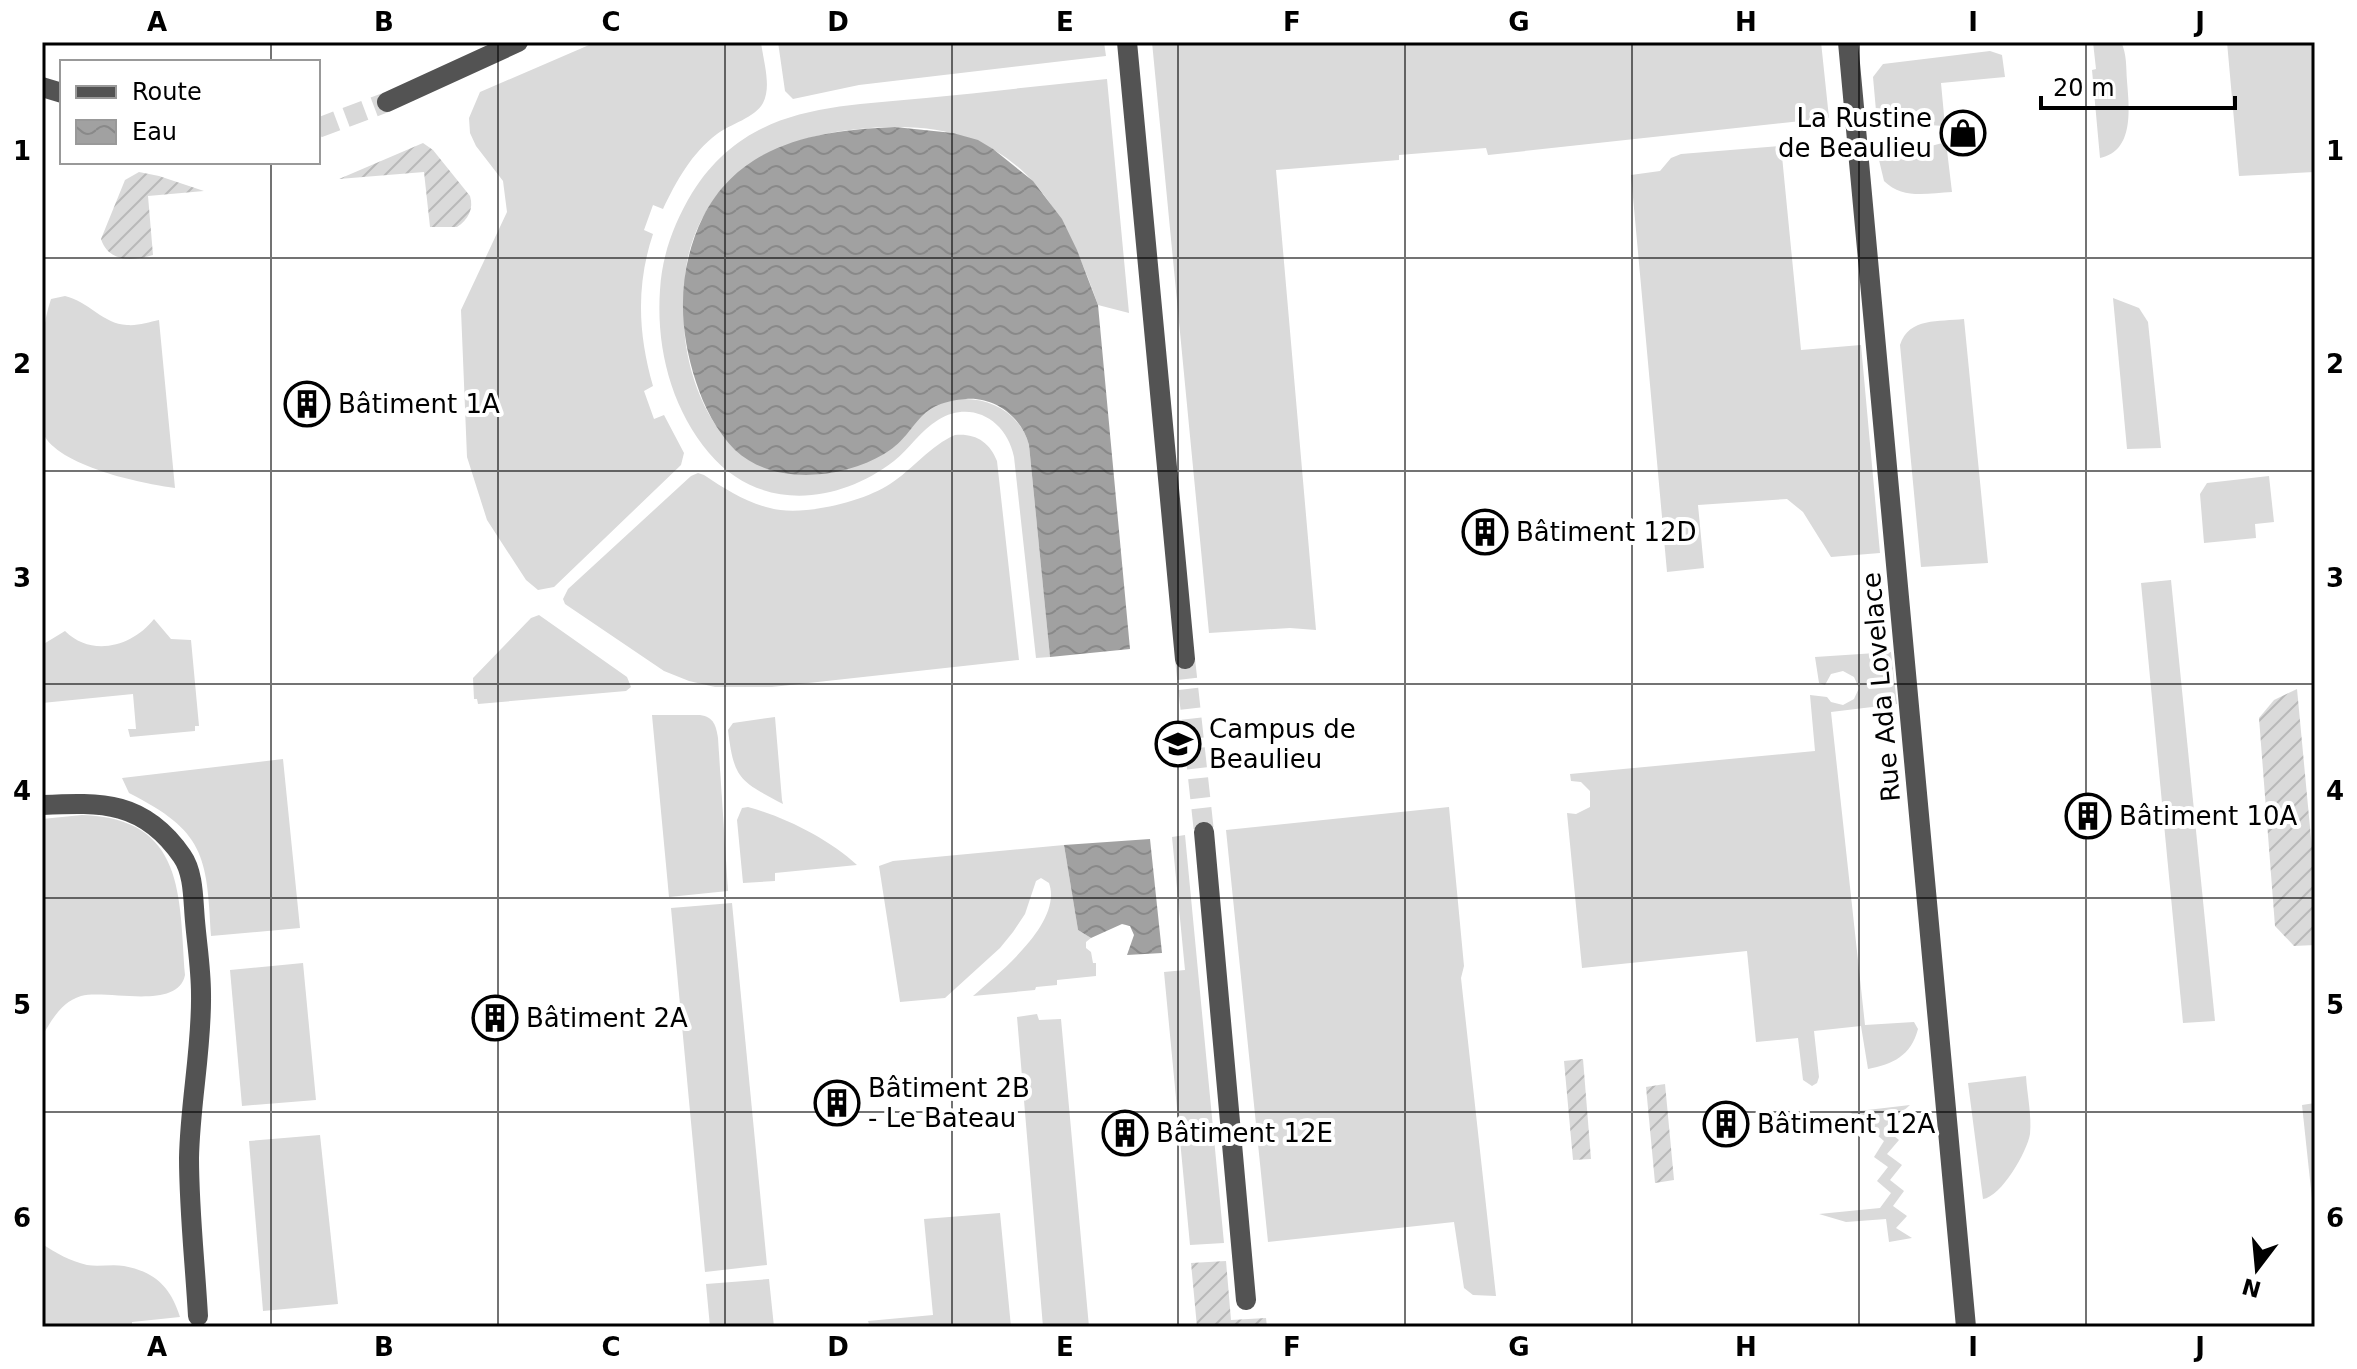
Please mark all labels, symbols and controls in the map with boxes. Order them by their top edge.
text: A [147,7,167,37]
text: B [374,7,394,37]
text: C [601,7,621,37]
text: D [827,7,849,37]
text: E [1056,7,1074,37]
text: F [1283,7,1301,37]
text: G [1508,7,1530,37]
text: H [1735,7,1757,37]
text: I [1968,7,1978,37]
text: J [2193,7,2205,37]
legend [60,60,320,164]
scale bar [2041,60,2235,110]
text: 20 m [2053,74,2115,102]
text: Route [132,78,202,106]
place label: La Rustine de Beaulieu [1778,103,1932,163]
shop icon: La Rustine de Beaulieu [1939,109,1987,157]
text: Eau [132,118,177,146]
text: 1 [13,136,31,166]
text: 1 [2326,136,2344,166]
text: 2 [13,349,31,379]
text: 2 [2326,349,2344,379]
building icon: Bâtiment 1A [283,380,331,428]
place label: Bâtiment 1A [338,389,500,419]
building icon: Bâtiment 12D [1461,508,1509,556]
place label: Bâtiment 12D [1516,517,1697,547]
text: 3 [13,563,31,593]
text: 3 [2326,563,2344,593]
street label: Rue Ada Lovelace [1856,571,1906,803]
place label: Campus de Beaulieu [1209,714,1356,774]
school or university icon: Campus de Beaulieu [1154,720,1202,768]
text: 4 [13,776,31,806]
text: 4 [2326,776,2344,806]
building icon: Bâtiment 10A [2064,792,2112,840]
place label: Bâtiment 10A [2119,801,2298,831]
text: 5 [13,990,31,1020]
text: 5 [2326,990,2344,1020]
building icon: Bâtiment 2A [471,994,519,1042]
place label: Bâtiment 2A [526,1003,688,1033]
place label: Bâtiment 2B - Le Bateau [868,1073,1030,1133]
building icon: Bâtiment 2B - Le Bateau [813,1079,861,1127]
building icon: Bâtiment 12A [1702,1100,1750,1148]
building icon: Bâtiment 12E [1101,1109,1149,1157]
place label: Bâtiment 12A [1757,1109,1936,1139]
place label: Bâtiment 12E [1156,1118,1333,1148]
text: 6 [13,1203,31,1233]
text: 6 [2326,1203,2344,1233]
north arrow [2217,1229,2297,1309]
text: N [2239,1273,2264,1302]
text: A [147,1332,167,1362]
text: B [374,1332,394,1362]
text: C [601,1332,621,1362]
text: D [827,1332,849,1362]
text: E [1056,1332,1074,1362]
text: F [1283,1332,1301,1362]
text: G [1508,1332,1530,1362]
text: H [1735,1332,1757,1362]
text: I [1968,1332,1978,1362]
text: J [2193,1332,2205,1362]

